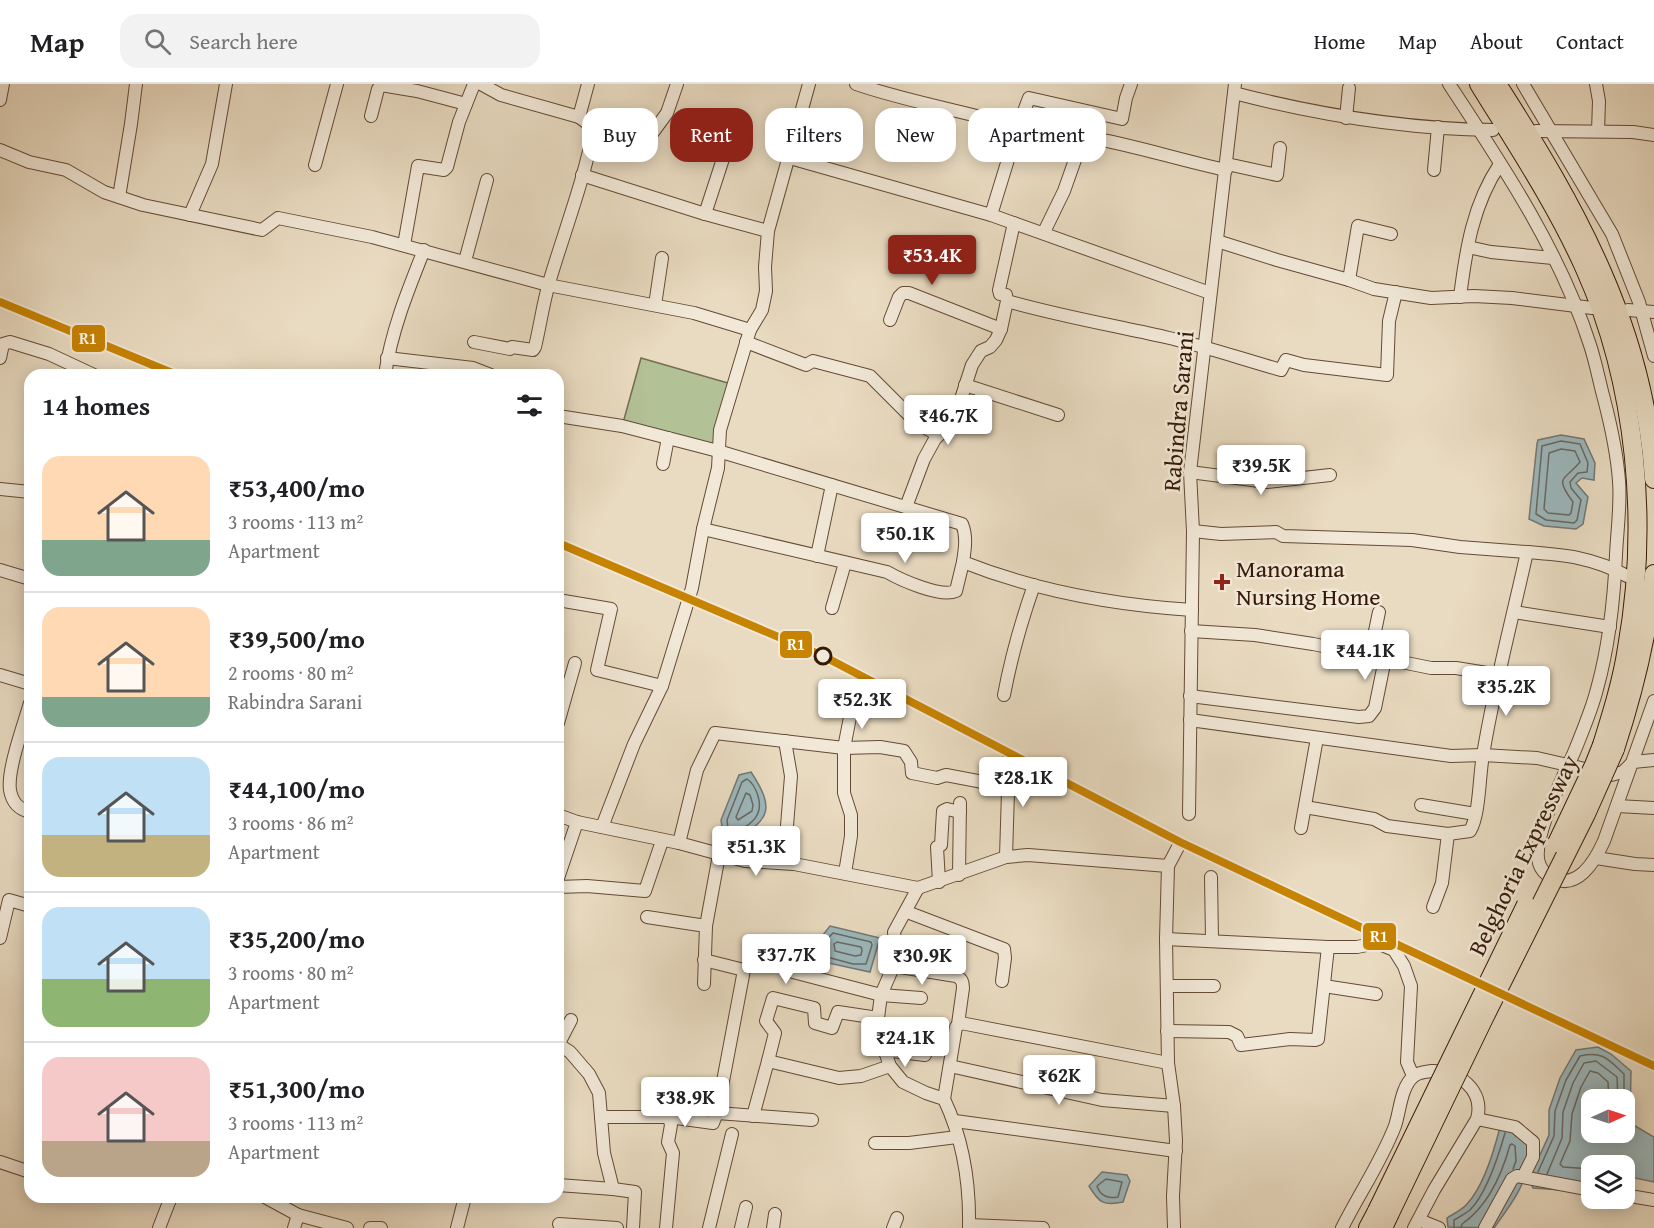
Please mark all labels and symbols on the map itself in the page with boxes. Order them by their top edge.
pin: ₹53.4K [883,235,981,286]
line badge: R1 [71,324,106,353]
text: R1 [79,326,97,350]
street label: Rabindra Sarani [1154,329,1202,493]
pin: ₹46.7K [899,395,997,446]
pin: ₹39.5K [1212,445,1310,496]
pin: ₹50.1K [856,513,954,564]
place label: Manorama Nursing Home [1236,551,1381,614]
marker: Manorama Nursing Home [1213,573,1231,591]
line badge: R1 [779,630,813,659]
pin: ₹44.1K [1316,630,1414,681]
text: R1 [787,632,805,656]
unlabelled marker [814,647,832,665]
pin: ₹35.2K [1457,666,1555,717]
pin: ₹52.3K [813,679,911,730]
street label: Belghoria Expressway [1459,749,1587,961]
pin: ₹28.1K [974,757,1072,808]
pin: ₹51.3K [707,826,805,877]
line badge: R1 [1362,922,1397,951]
text: R1 [1370,924,1388,948]
pin: ₹37.7K [737,934,835,985]
pin: ₹30.9K [873,935,971,986]
pin: ₹24.1K [856,1017,954,1068]
pin: ₹62K [1023,1055,1095,1106]
pin: ₹38.9K [636,1077,734,1128]
north arrow [1581,1089,1635,1143]

